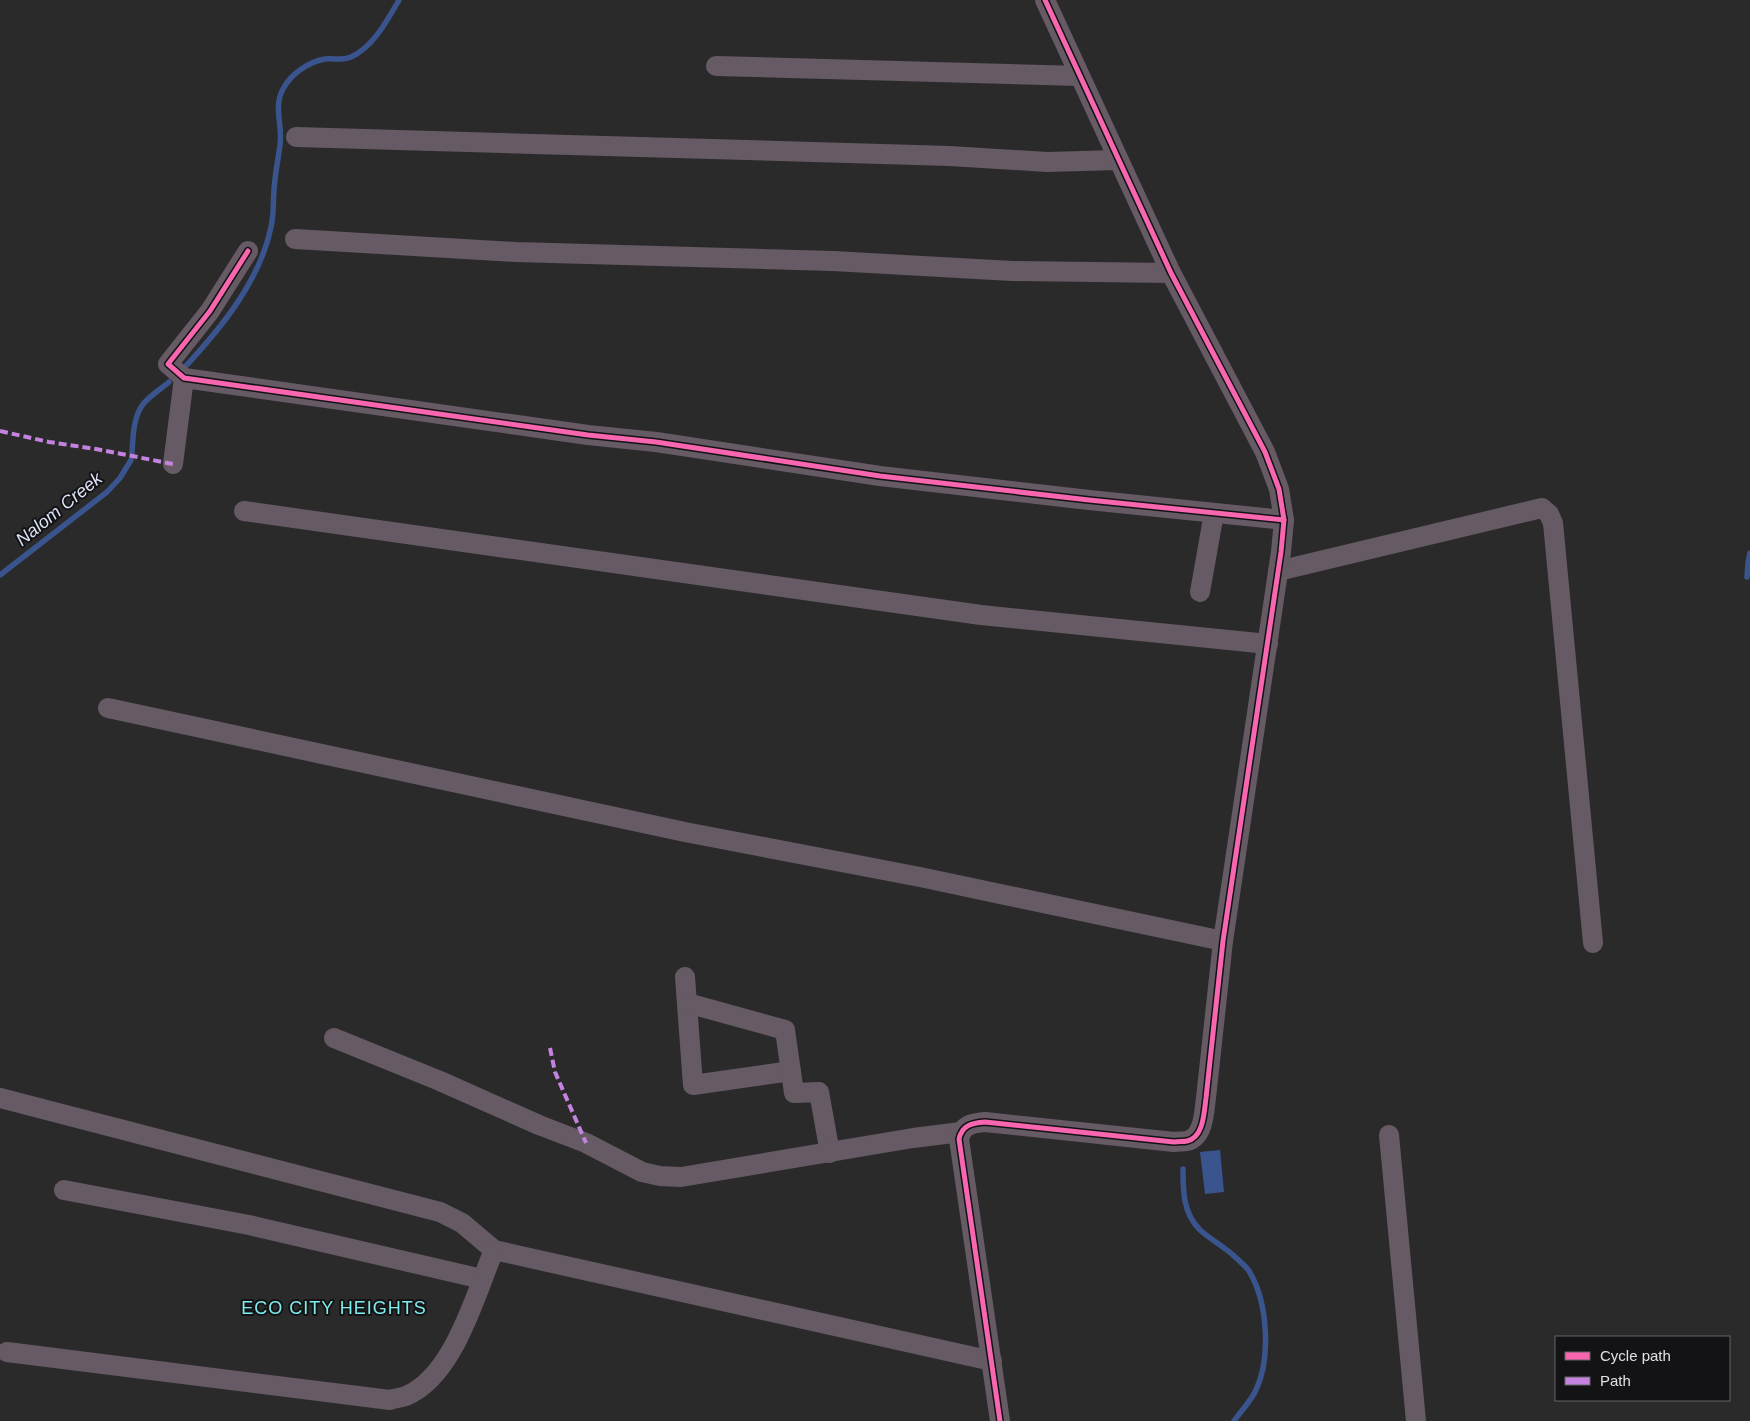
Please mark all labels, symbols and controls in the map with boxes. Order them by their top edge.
water label: Nalom Creek [12,468,107,550]
district label: ECO CITY HEIGHTS [241,1298,427,1318]
legend [1555,1336,1730,1401]
text: Cycle path [1600,1347,1671,1364]
text: Path [1600,1372,1631,1389]

